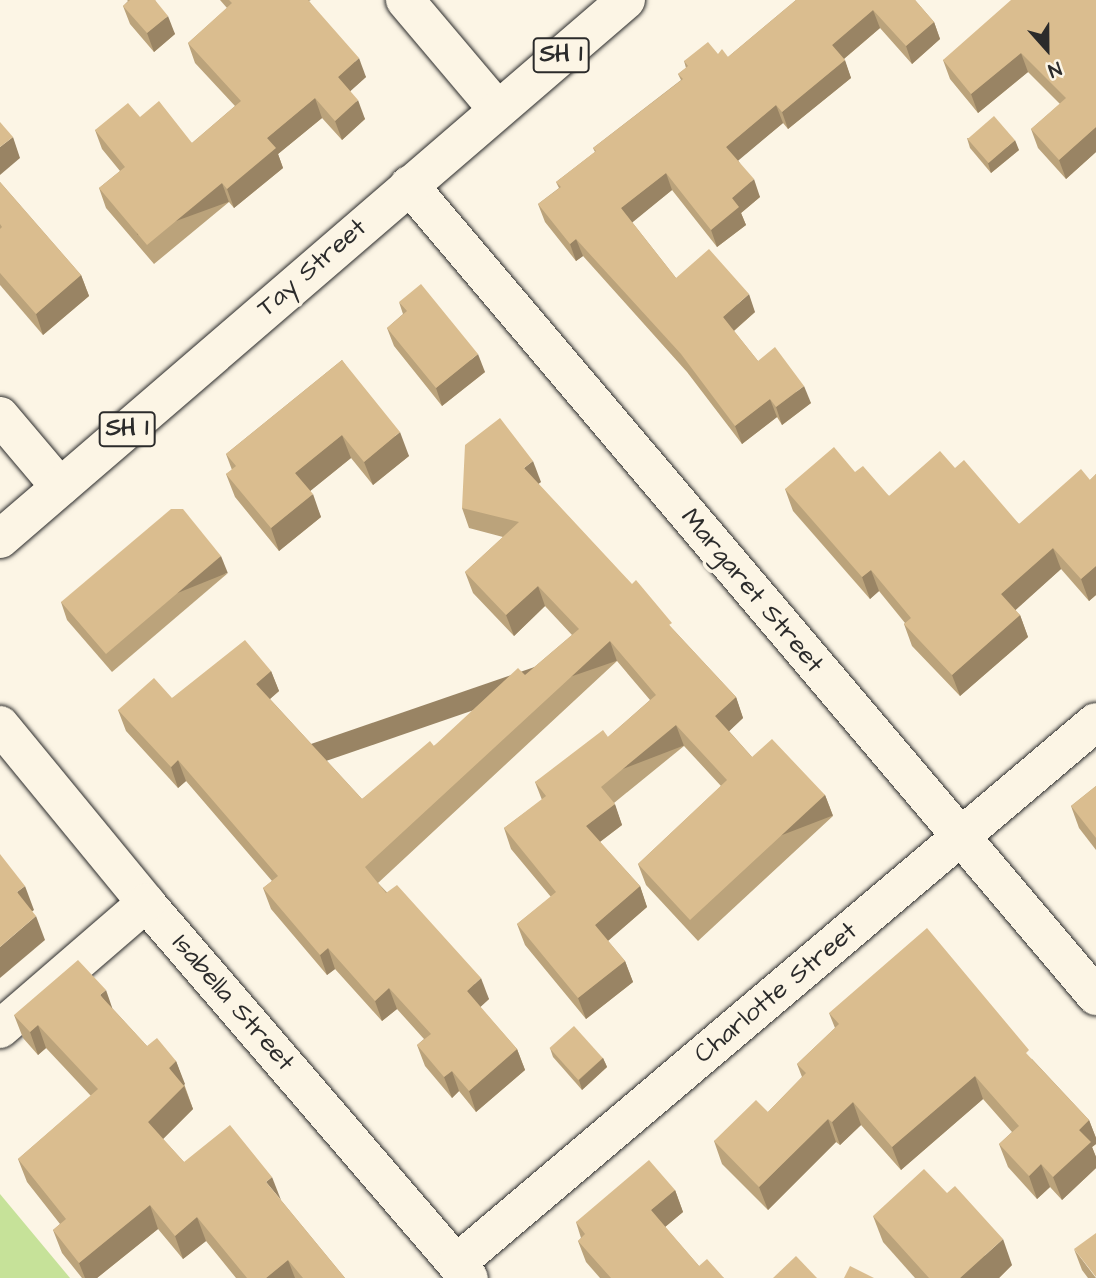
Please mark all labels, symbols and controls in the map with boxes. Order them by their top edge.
north arrow [1012,14,1082,84]
road number: SH 1 [531,34,591,76]
text: N [1044,54,1065,84]
street label: Tay Street [251,212,373,324]
road number: SH 1 [97,408,157,449]
street label: Margaret Street [674,502,830,680]
street label: Charlotte Street [688,916,864,1070]
street label: Isabella Street [165,928,301,1078]

